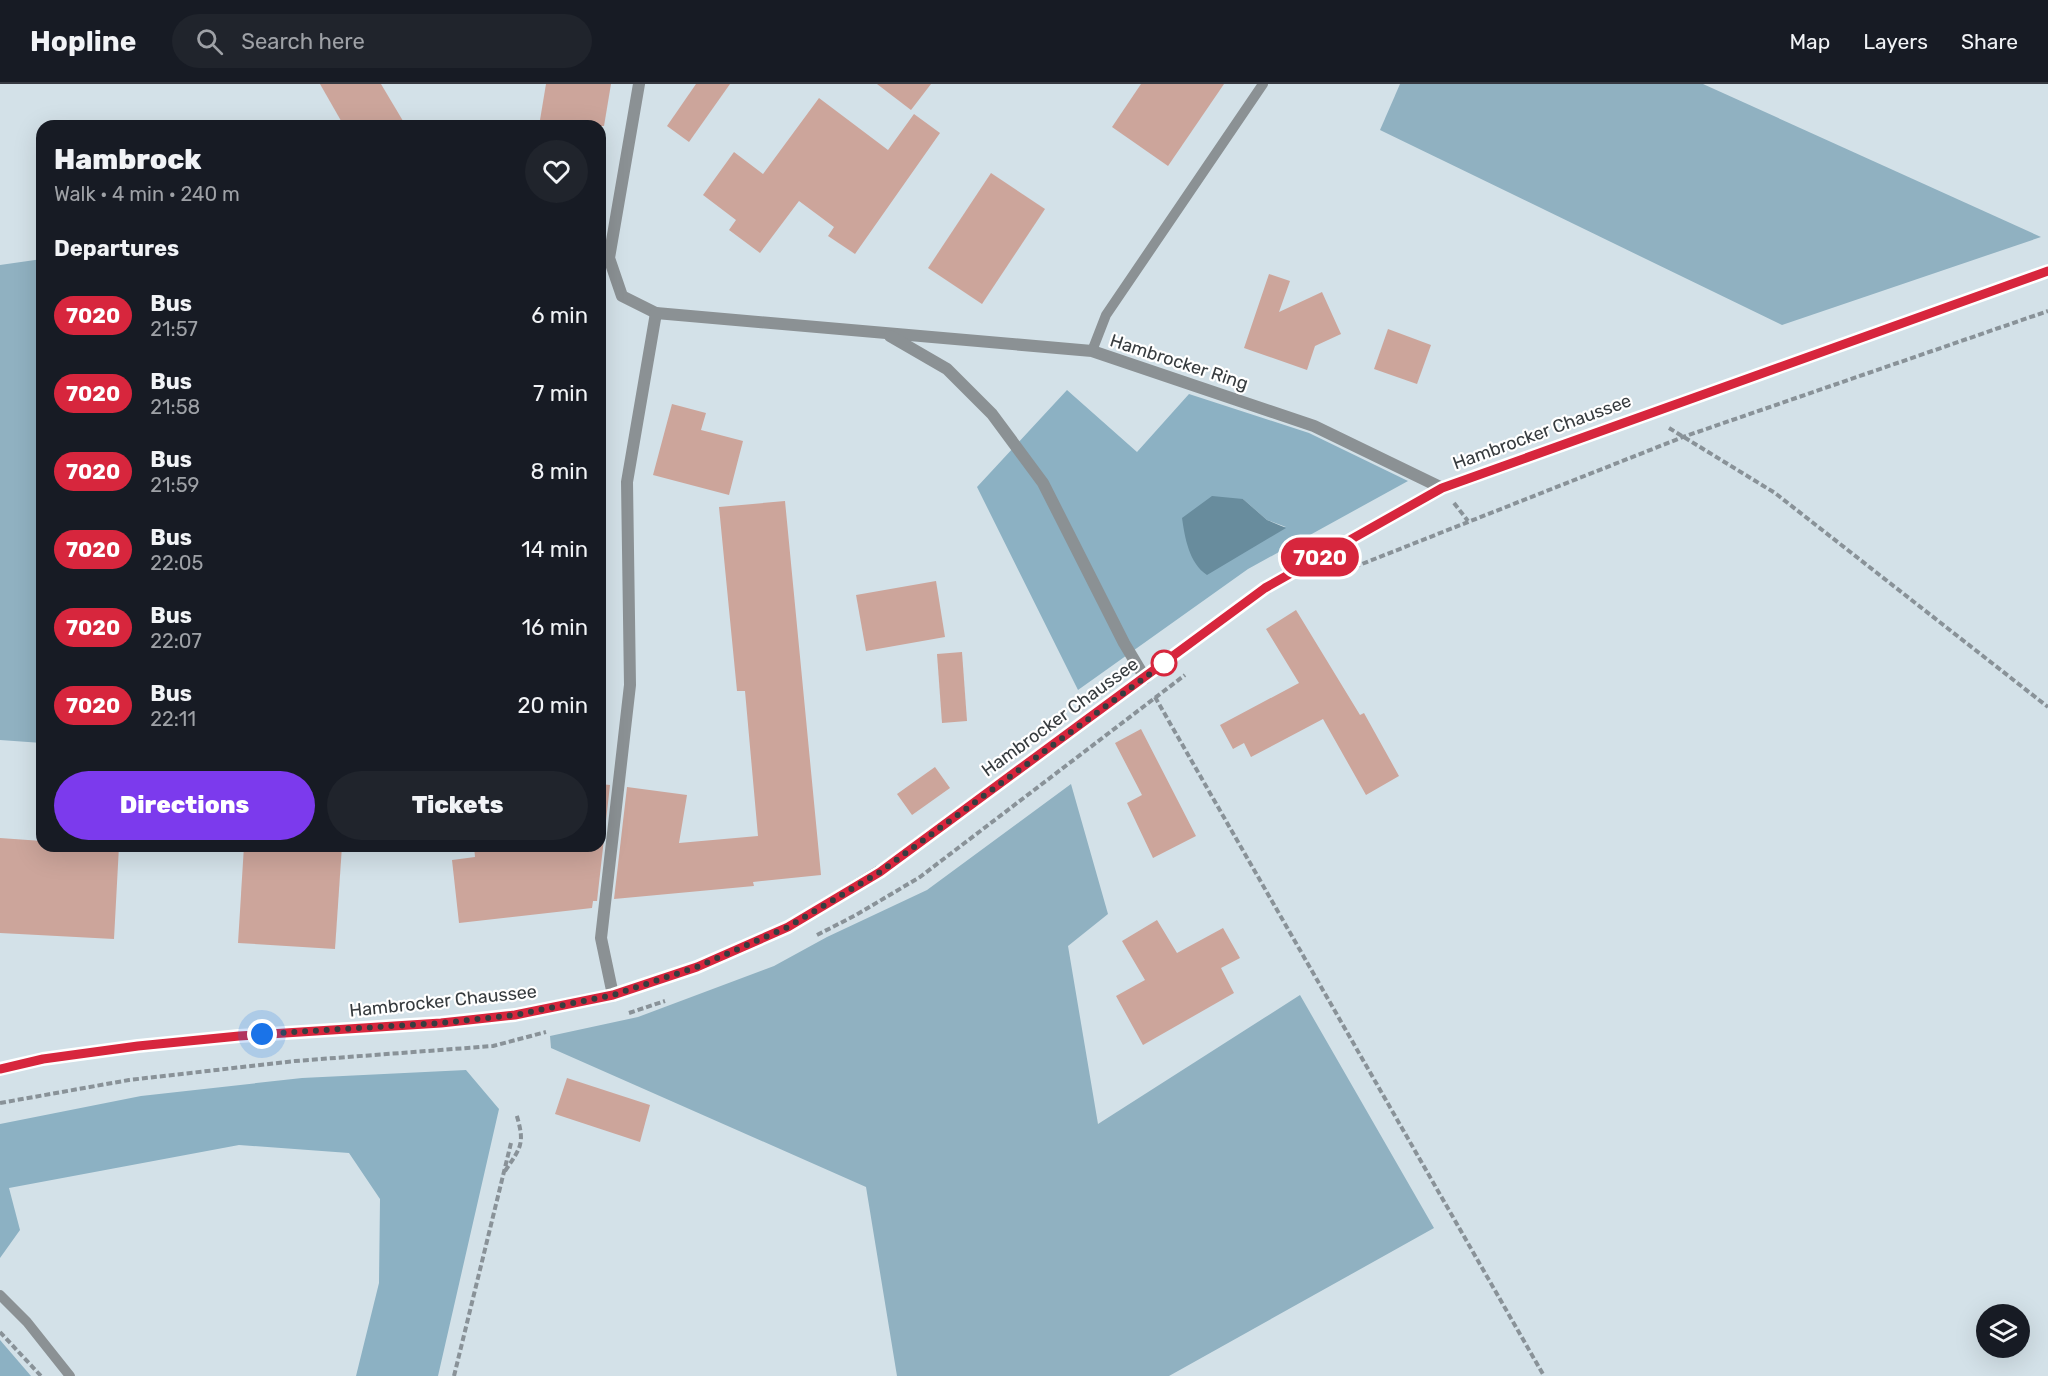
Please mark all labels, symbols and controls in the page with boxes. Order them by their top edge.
search box [172,14,592,68]
text: Hopline [30,25,136,58]
icon: search [193,25,226,58]
text: Search here [241,28,365,55]
text: Map [1789,29,1830,54]
text: Layers [1863,29,1928,54]
text: Share [1961,29,2018,54]
button: heart [525,140,588,203]
text: Hambrock [54,143,202,176]
text: Walk · 4 min · 240 m [54,182,240,206]
text: Departures [54,235,179,262]
text: Bus [150,290,192,317]
text: 6 min [531,302,588,329]
text: 7020 [66,303,120,328]
text: 21:57 [150,317,198,341]
street label: Hambrocker Ring [1107,329,1251,395]
text: Bus [150,368,192,395]
text: 7 min [533,380,588,407]
text: 7020 [66,381,120,406]
street label: Hambrocker Chaussee [1450,389,1634,475]
text: 21:58 [150,395,200,419]
text: Bus [150,446,192,473]
text: 8 min [530,458,588,485]
text: 7020 [66,459,120,484]
text: 21:59 [150,473,199,497]
text: Bus [150,524,192,551]
text: 14 min [521,536,588,563]
text: 7020 [66,537,120,562]
line badge: 7020 [1278,538,1362,576]
text: 7020 [1293,545,1347,570]
text: 22:05 [150,551,203,575]
text: Bus [150,602,192,629]
text: 16 min [522,614,588,641]
text: 7020 [66,615,120,640]
text: 22:07 [150,629,202,653]
unlabelled marker [1151,650,1177,676]
street label: Hambrocker Chaussee [977,653,1143,781]
text: Bus [150,680,192,707]
text: 20 min [518,692,588,719]
text: 7020 [66,693,120,718]
text: 22:11 [150,707,196,731]
button: Directions [54,771,315,840]
button: Tickets [327,771,588,840]
street label: Hambrocker Chaussee [348,980,538,1022]
your location [247,1019,277,1049]
map controls [1976,1304,2030,1358]
button: layers [1976,1304,2030,1358]

